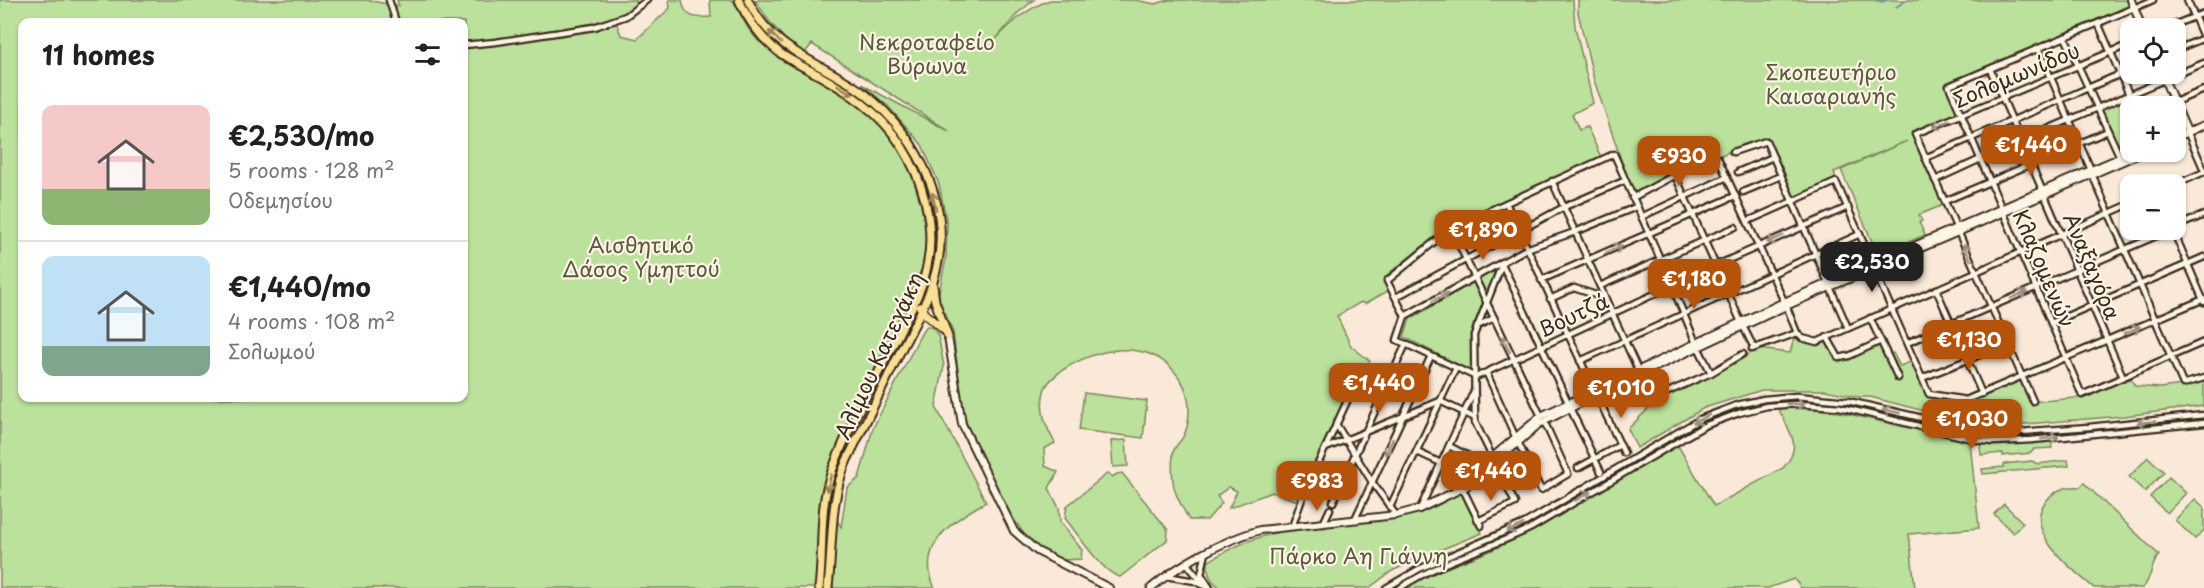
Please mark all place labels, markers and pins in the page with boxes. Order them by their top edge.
pin: €1,440 [1982,125,2080,176]
pin: €930 [1643,136,1715,187]
pin: €1,890 [1434,210,1532,261]
pin: €2,530 [1823,242,1921,293]
pin: €1,180 [1645,259,1743,310]
pin: €1,130 [1920,320,2018,371]
pin: €1,440 [1330,363,1428,414]
pin: €1,010 [1572,368,1670,419]
pin: €1,030 [1923,399,2021,450]
pin: €1,440 [1442,451,1540,502]
pin: €983 [1281,461,1353,512]

